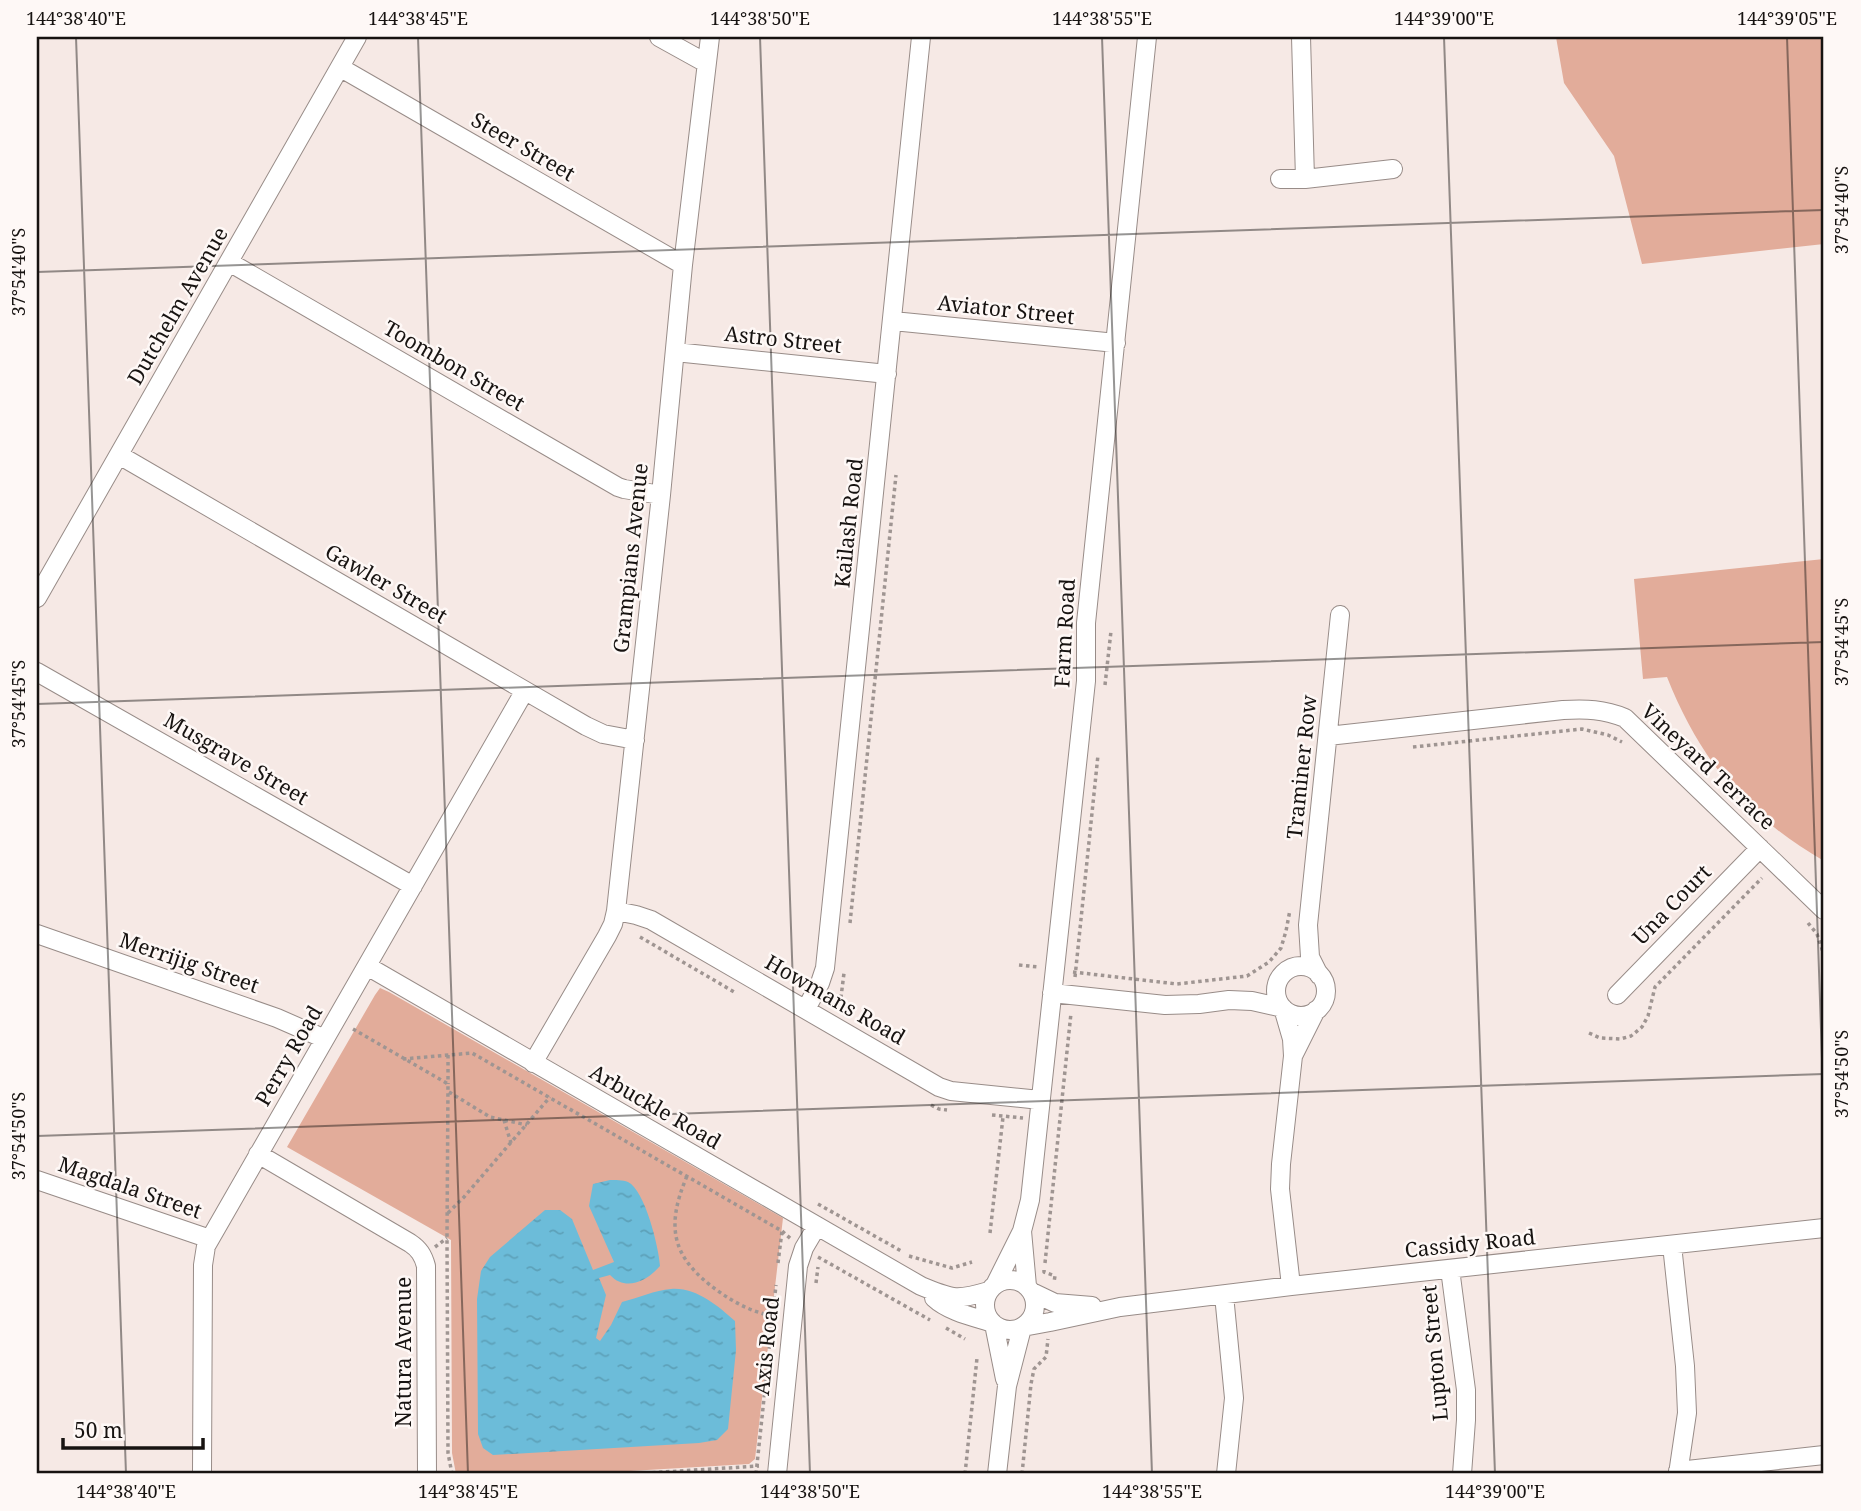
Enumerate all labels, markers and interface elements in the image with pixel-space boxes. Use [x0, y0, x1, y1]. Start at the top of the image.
text: 144°38'40"E [26, 6, 126, 30]
text: 144°38'45"E [368, 6, 468, 30]
text: 144°38'50"E [710, 6, 810, 30]
text: 144°38'55"E [1052, 6, 1152, 30]
text: 144°39'00"E [1394, 6, 1494, 30]
text: 144°39'05"E [1737, 6, 1837, 30]
street label: Steer Street [467, 105, 580, 187]
text: 37°54'40"S [1829, 166, 1853, 254]
street label: Dutchelm Avenue [121, 222, 234, 389]
text: 37°54'40"S [6, 228, 30, 316]
street label: Aviator Street [936, 288, 1076, 330]
street label: Toombon Street [379, 313, 530, 417]
street label: Astro Street [723, 319, 843, 359]
street label: Kailash Road [827, 456, 869, 589]
street label: Grampians Avenue [606, 461, 654, 654]
street label: Gawler Street [320, 537, 453, 629]
street label: Farm Road [1047, 578, 1081, 688]
text: 37°54'45"S [1829, 598, 1853, 686]
text: 37°54'45"S [6, 660, 30, 748]
street label: Traminer Row [1280, 693, 1323, 840]
street label: Vineyard Terrace [1636, 697, 1782, 836]
street label: Musgrave Street [159, 705, 314, 811]
street label: Una Court [1626, 858, 1717, 951]
street label: Merrijig Street [116, 925, 263, 999]
street label: Howmans Road [760, 948, 911, 1051]
street label: Perry Road [248, 1000, 328, 1111]
text: 37°54'50"S [1829, 1030, 1853, 1118]
street label: Arbuckle Road [585, 1057, 726, 1155]
text: 37°54'50"S [6, 1092, 30, 1180]
street label: Magdala Street [55, 1149, 206, 1225]
street label: Cassidy Road [1403, 1222, 1537, 1264]
street label: Natura Avenue [389, 1277, 417, 1427]
street label: Lupton Street [1414, 1284, 1454, 1422]
street label: Axis Road [747, 1295, 785, 1397]
scale bar [63, 1406, 203, 1450]
text: 50 m [74, 1416, 123, 1444]
text: 144°38'40"E [76, 1479, 176, 1503]
text: 144°38'45"E [418, 1479, 518, 1503]
text: 144°38'50"E [760, 1479, 860, 1503]
text: 144°38'55"E [1102, 1479, 1202, 1503]
text: 144°39'00"E [1445, 1479, 1545, 1503]

